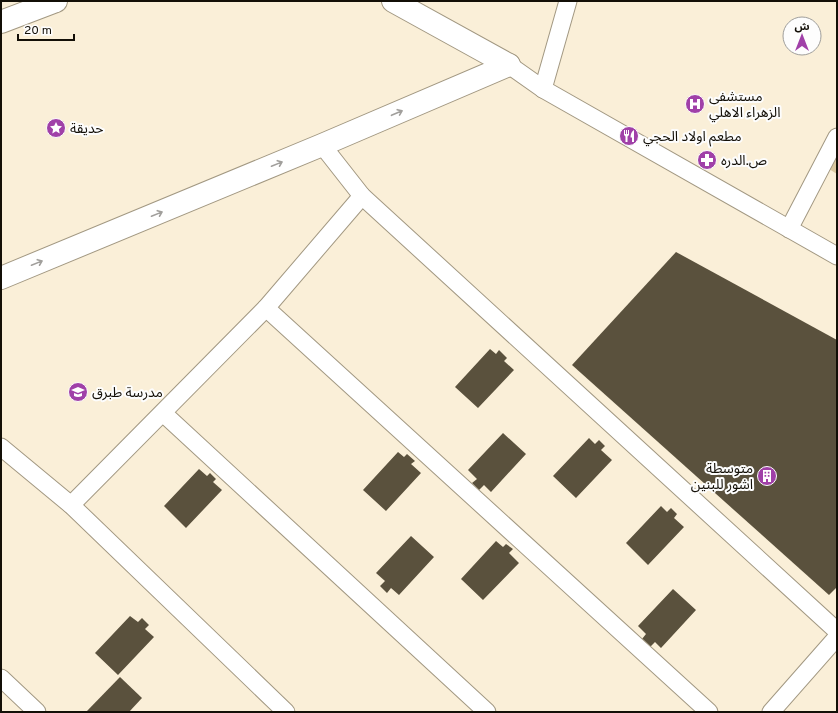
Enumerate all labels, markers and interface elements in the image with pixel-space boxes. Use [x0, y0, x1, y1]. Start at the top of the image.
scale bar [18, 16, 74, 42]
north arrow [782, 16, 822, 56]
text: ش [794, 20, 810, 34]
text: 20 m [24, 23, 52, 39]
place label: مستشفى الزهراء الاهلي [709, 89, 781, 123]
hospital icon: مستشفى الزهراء الاهلي [684, 93, 706, 115]
one-way arrow [391, 109, 403, 116]
place icon: حديقة [45, 117, 67, 139]
place label: حديقة [70, 121, 104, 138]
restaurant icon: مطعم اولاد الحجي [618, 125, 640, 147]
place label: مطعم اولاد الحجي [643, 129, 742, 147]
pharmacy icon: ص.الدره [696, 149, 718, 171]
place label: ص.الدره [721, 153, 767, 170]
one-way arrow [271, 159, 283, 167]
one-way arrow [151, 209, 163, 217]
one-way arrow [31, 259, 43, 267]
school or university icon: مدرسة طبرق [67, 381, 89, 403]
place label: مدرسة طبرق [92, 385, 163, 402]
place label: متوسطة اشور للبنين [691, 461, 753, 494]
building icon: متوسطة اشور للبنين [756, 465, 778, 487]

